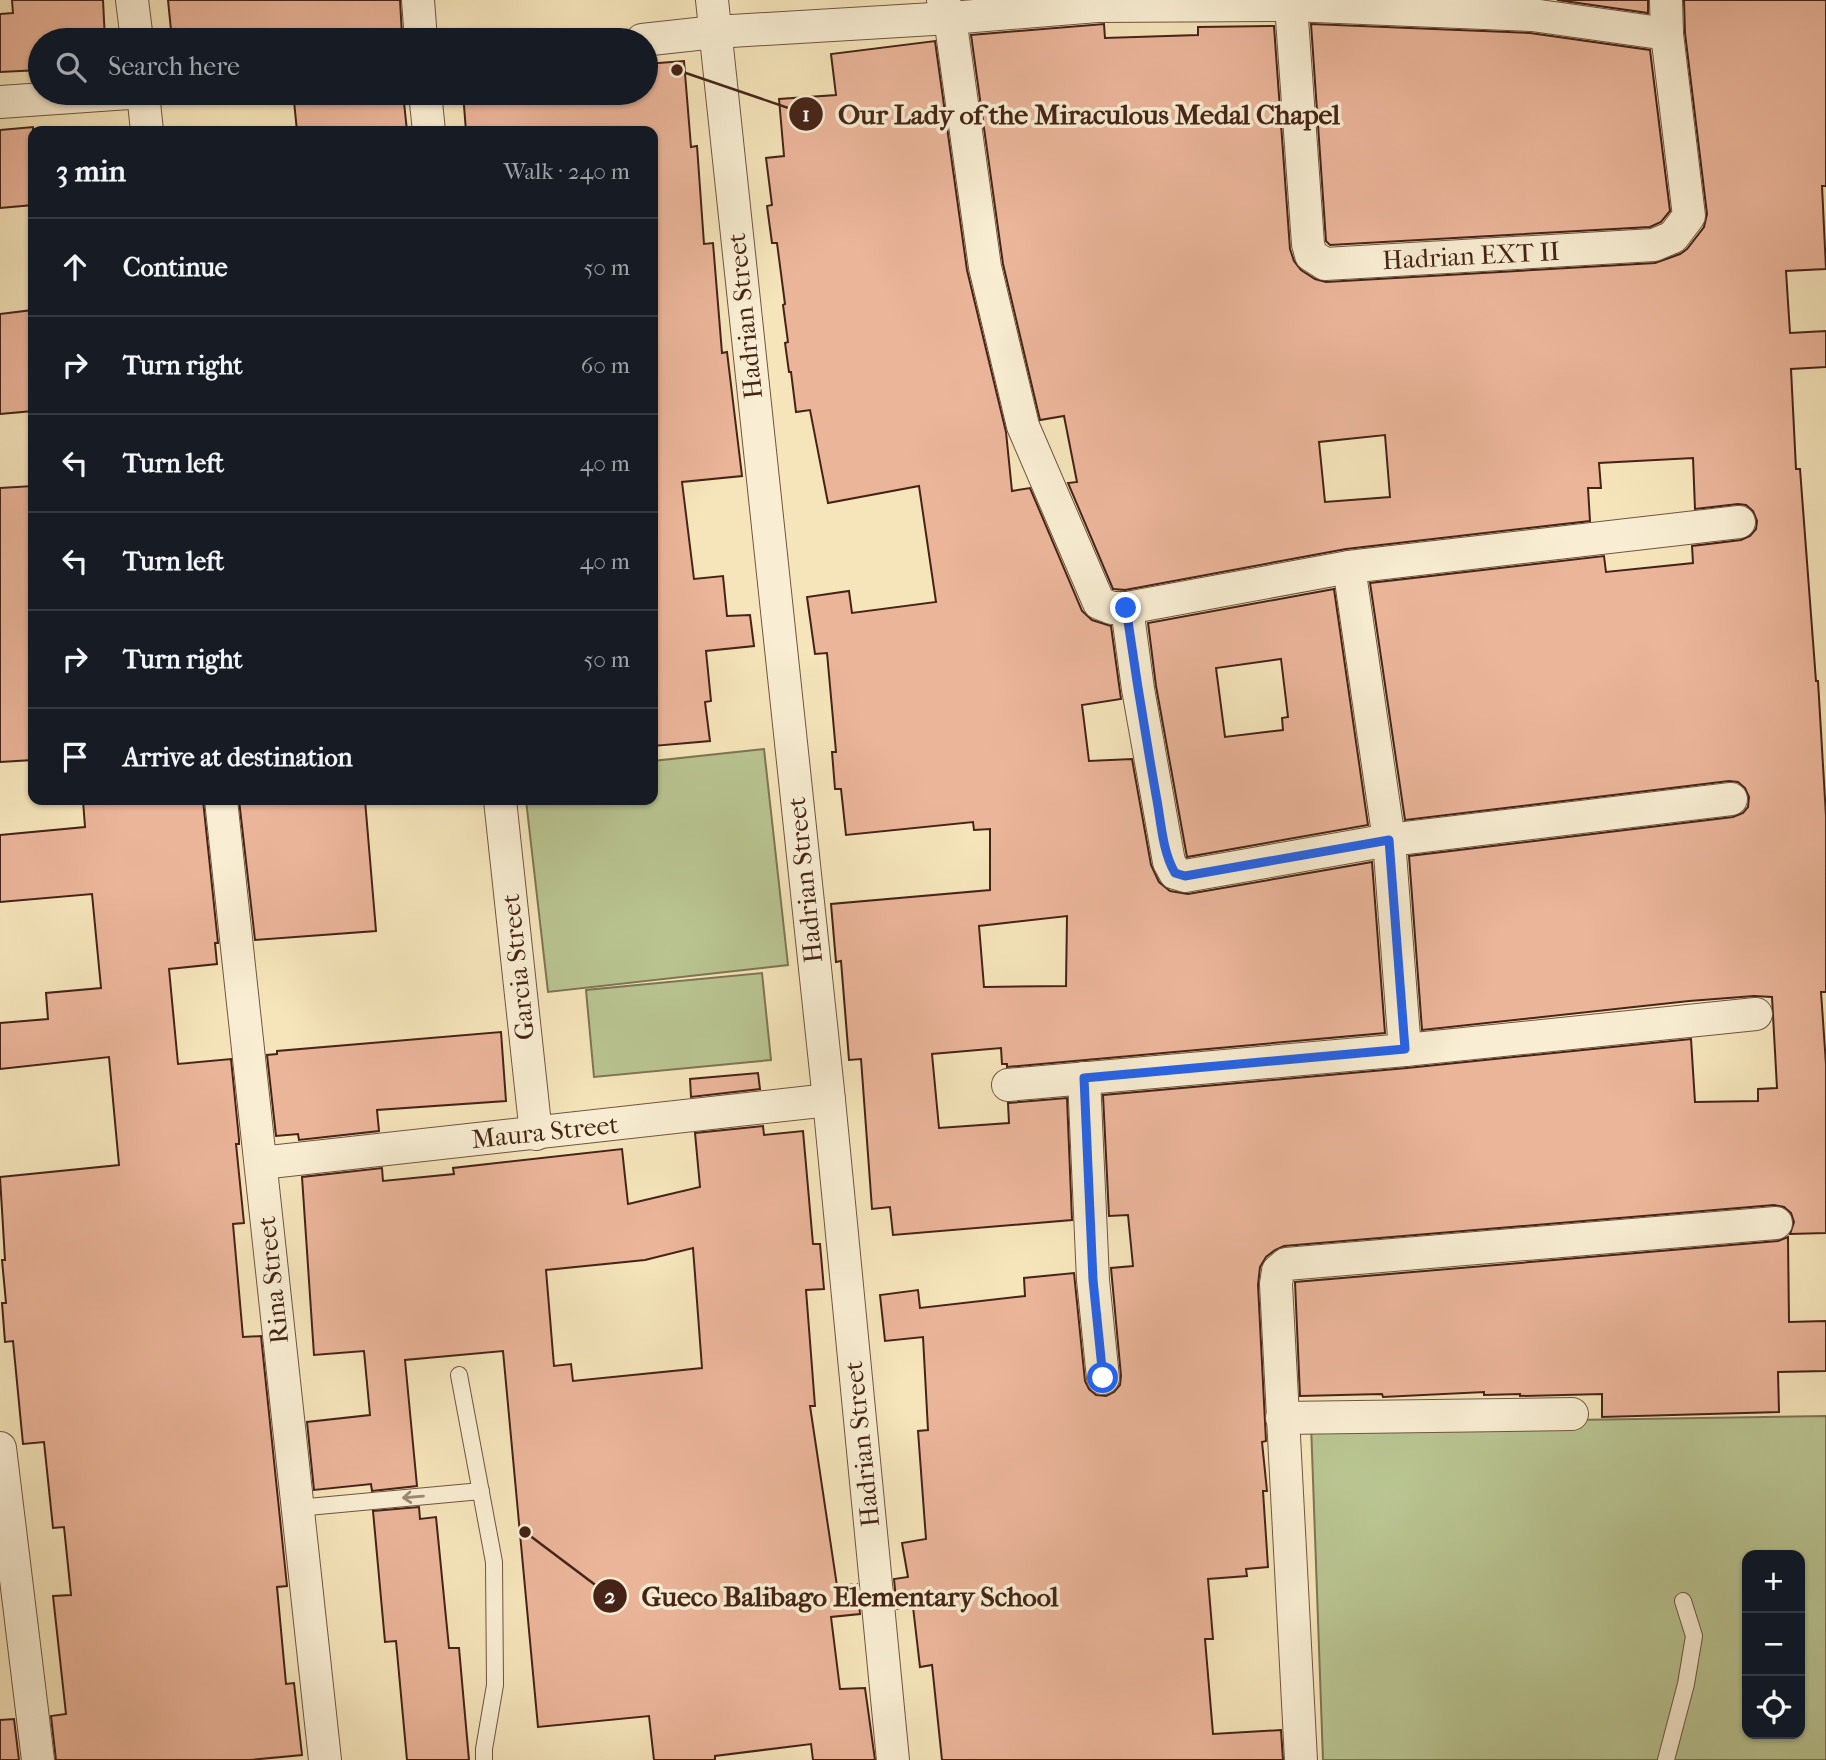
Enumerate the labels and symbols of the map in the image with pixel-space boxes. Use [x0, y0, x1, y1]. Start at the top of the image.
callout: Our Lady of the Miraculous Medal Chapel [789, 90, 1354, 139]
text: Our Lady of the Miraculous Medal Chapel [838, 98, 1340, 131]
text: 1 [802, 102, 810, 126]
street label: Hadrian Street [721, 231, 769, 401]
street label: Hadrian EXT II [1381, 236, 1561, 276]
route end [1110, 592, 1141, 623]
street label: Hadrian Street [781, 795, 829, 965]
street label: Garcia Street [495, 892, 541, 1042]
street label: Maura Street [470, 1109, 621, 1155]
street label: Rina Street [251, 1214, 295, 1345]
street label: Hadrian Street [838, 1359, 886, 1529]
route start [1087, 1362, 1118, 1393]
one-way arrow [402, 1491, 424, 1504]
callout: Gueco Balibago Elementary School [593, 1571, 1073, 1620]
text: Gueco Balibago Elementary School [641, 1580, 1059, 1613]
text: 2 [605, 1584, 616, 1608]

